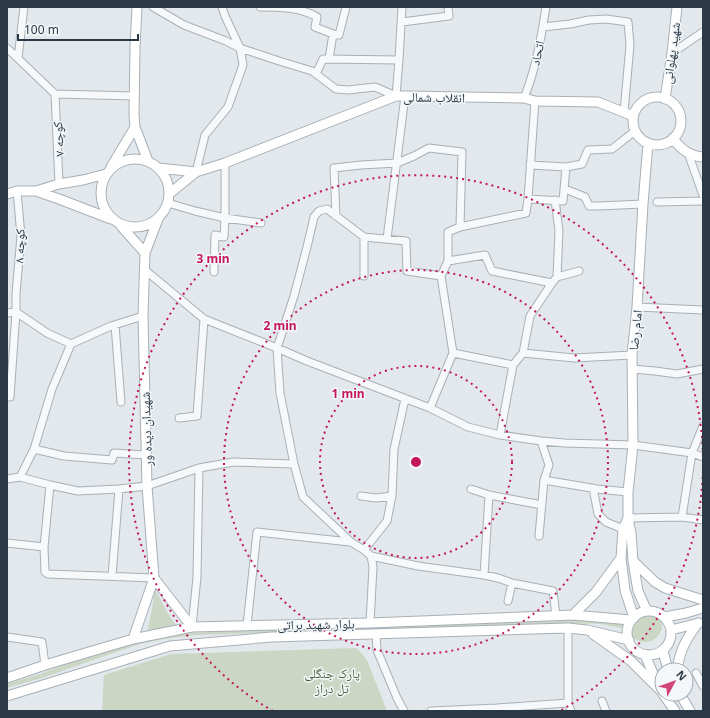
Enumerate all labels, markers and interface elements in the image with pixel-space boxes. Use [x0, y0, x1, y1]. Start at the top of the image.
scale bar [18, 16, 138, 42]
text: 100 m [24, 21, 59, 38]
street label: شهید پهلوانی [658, 21, 684, 85]
street label: اتحاد [525, 39, 549, 67]
street label: انقلاب شمالی [403, 87, 465, 107]
street label: کوچه ۷ [48, 121, 68, 157]
street label: کوچه ۸ [9, 228, 29, 264]
text: 3 min [196, 250, 230, 267]
street label: امام رضا [624, 309, 646, 351]
text: 2 min [263, 317, 297, 334]
text: 1 min [331, 385, 365, 402]
street label: شهیدان دیده ور [136, 392, 156, 467]
centre of rings [409, 455, 423, 469]
street label: بلوار شهید براتی [277, 614, 355, 634]
north arrow [654, 662, 694, 702]
park label: پارک جنگلی تل دراز [304, 664, 360, 697]
text: N [673, 667, 691, 683]

